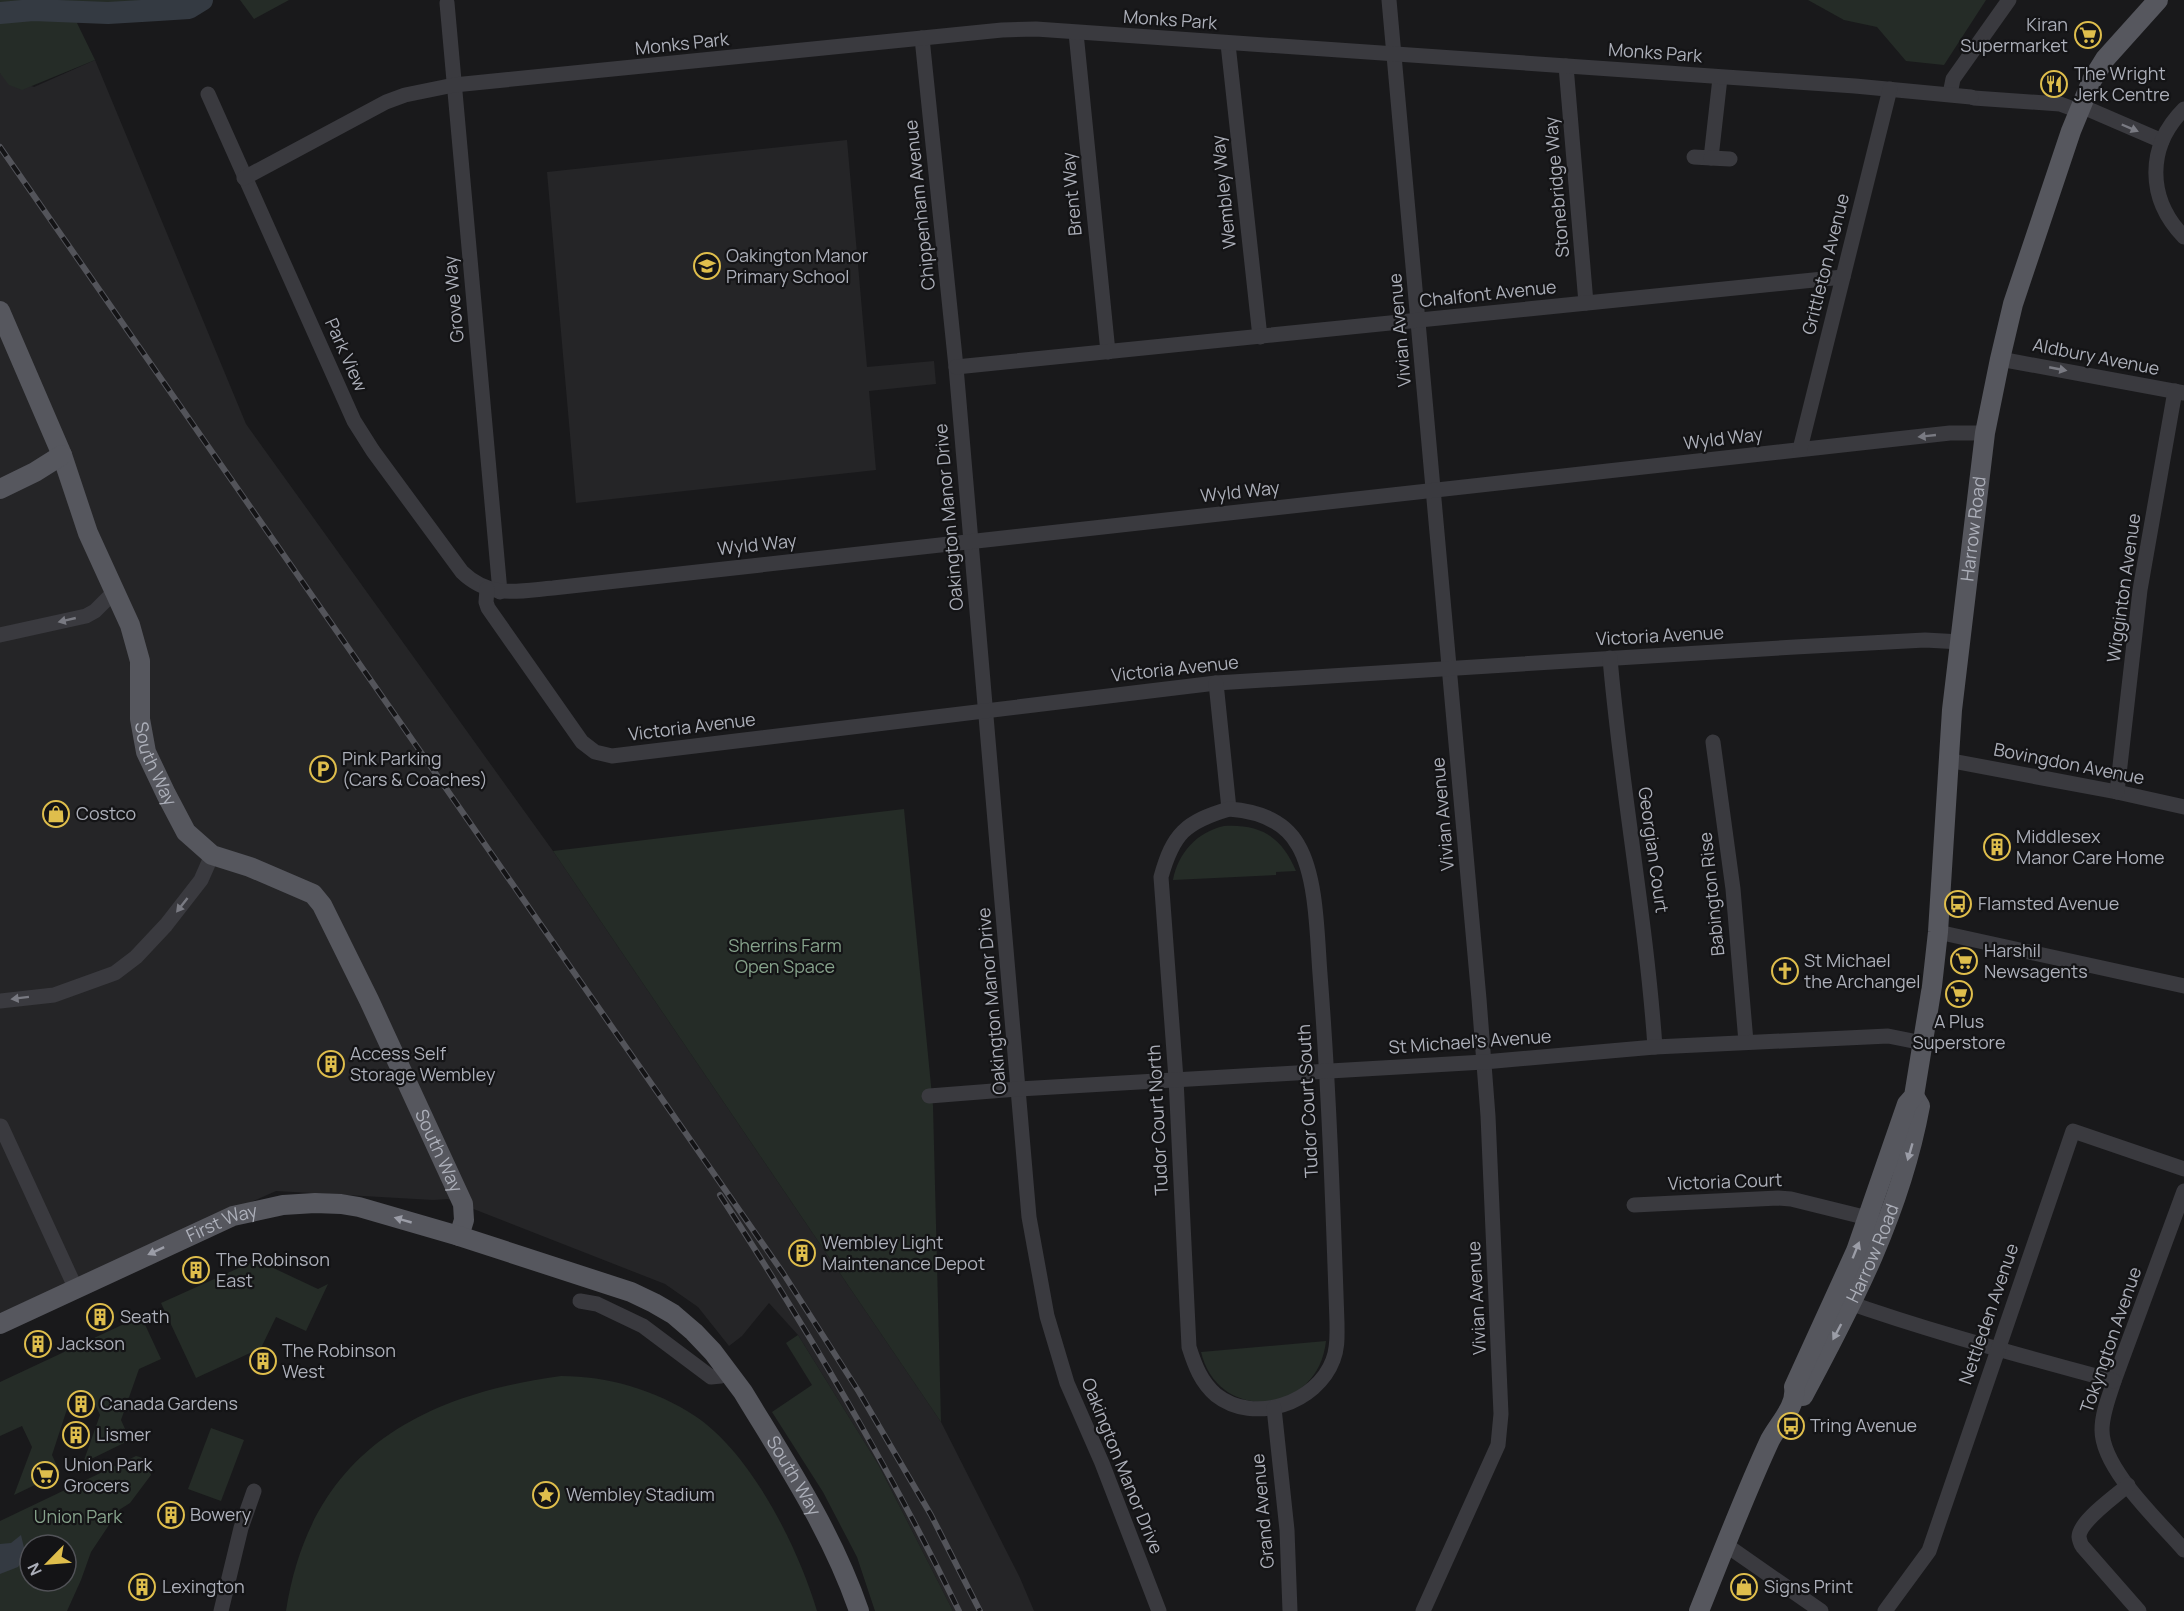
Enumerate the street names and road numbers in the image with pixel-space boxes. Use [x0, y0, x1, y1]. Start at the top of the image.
street label: Monks Park [1122, 4, 1219, 34]
street label: Monks Park [634, 26, 731, 60]
street label: Monks Park [1607, 37, 1704, 67]
street label: Stonebridge Way [1538, 115, 1574, 259]
street label: Chippenham Avenue [898, 119, 940, 291]
street label: Wembley Way [1205, 133, 1241, 250]
street label: Brent Way [1055, 151, 1087, 237]
street label: Grittleton Avenue [1796, 191, 1854, 337]
street label: Grove Way [437, 254, 469, 344]
street label: Vivian Avenue [1382, 272, 1416, 388]
street label: Chalfont Avenue [1418, 274, 1558, 312]
street label: Park View [320, 314, 374, 395]
street label: Aldbury Avenue [2031, 332, 2162, 380]
street label: Wyld Way [1682, 421, 1764, 455]
street label: Oakington Manor Drive [928, 422, 968, 612]
street label: Wyld Way [1199, 475, 1281, 507]
street label: Harrow Road [1954, 475, 1991, 583]
street label: Wigginton Avenue [2101, 512, 2145, 664]
street label: Wyld Way [716, 528, 798, 560]
street label: Victoria Avenue [1595, 620, 1725, 650]
street label: Victoria Avenue [1110, 649, 1240, 687]
street label: Victoria Avenue [627, 706, 757, 746]
street label: South Way [130, 720, 183, 810]
street label: Bovingdon Avenue [1992, 737, 2147, 789]
street label: Vivian Avenue [1425, 756, 1459, 872]
street label: Georgian Court [1633, 785, 1675, 914]
street label: Babington Rise [1693, 831, 1729, 957]
street label: Oakington Manor Drive [971, 906, 1011, 1096]
street label: St Michael's Avenue [1388, 1023, 1552, 1059]
street label: Tudor Court South [1291, 1024, 1323, 1178]
street label: Tudor Court North [1141, 1044, 1173, 1196]
street label: South Way [410, 1105, 469, 1196]
street label: Victoria Court [1667, 1167, 1783, 1195]
street label: First Way [182, 1198, 260, 1247]
street label: Harrow Road [1840, 1200, 1904, 1306]
street label: Nettleden Avenue [1953, 1240, 2023, 1387]
street label: Vivian Avenue [1461, 1241, 1491, 1356]
street label: Tokyngton Avenue [2074, 1263, 2146, 1416]
street label: Oakington Manor Drive [1077, 1374, 1169, 1557]
street label: South Way [762, 1431, 827, 1520]
street label: Grand Avenue [1245, 1453, 1279, 1570]

